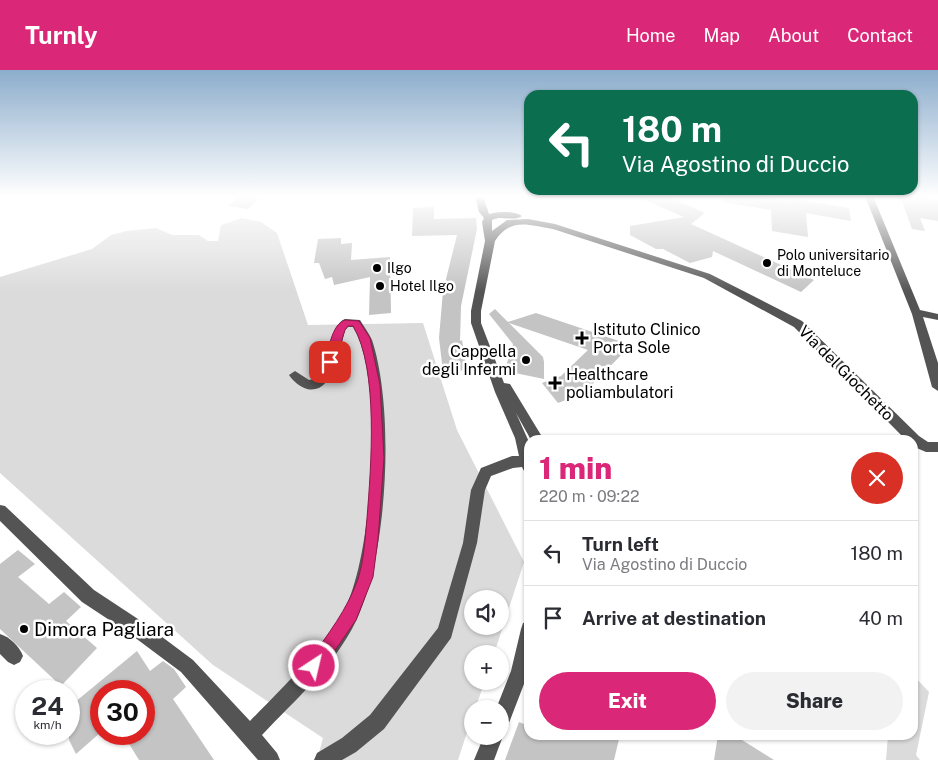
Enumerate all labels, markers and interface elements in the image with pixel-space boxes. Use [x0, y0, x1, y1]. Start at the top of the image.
text: Turnly [25, 21, 98, 49]
text: Home [626, 25, 676, 46]
text: Map [704, 25, 740, 46]
text: About [768, 25, 819, 46]
text: Contact [847, 25, 913, 46]
text: 180 m [622, 109, 722, 150]
icon: left [539, 110, 604, 175]
text: Via Agostino di Duccio [622, 151, 849, 177]
place label: Polo universitario di Monteluce [777, 247, 889, 279]
marker: Polo universitario di Monteluce [761, 257, 773, 269]
place label: Ilgo [387, 260, 412, 276]
marker: Ilgo [371, 262, 383, 274]
place label: Hotel Ilgo [390, 278, 454, 294]
marker: Hotel Ilgo [374, 280, 386, 292]
place label: Istituto Clinico Porta Sole [593, 320, 701, 357]
street label: Via del Giochetto [795, 322, 897, 424]
marker: Istituto Clinico Porta Sole [575, 331, 589, 345]
pin [309, 341, 351, 383]
place label: Cappella degli Infermi [422, 342, 516, 379]
icon: arrive [316, 348, 344, 376]
marker: Cappella degli Infermi [520, 354, 532, 366]
place label: Healthcare poliambulatori [566, 365, 673, 402]
marker: Healthcare poliambulatori [548, 376, 562, 390]
text: 1 min [539, 450, 612, 486]
button: close [851, 452, 903, 504]
text: 220 m · 09:22 [539, 487, 640, 506]
text: Turn left [582, 533, 659, 555]
icon: left [539, 539, 567, 567]
text: 180 m [850, 542, 903, 564]
text: Via Agostino di Duccio [582, 555, 747, 574]
map controls [464, 590, 509, 745]
button: sound [464, 590, 509, 635]
icon: arrive [539, 604, 567, 632]
text: Arrive at destination [582, 607, 766, 629]
text: 40 m [858, 607, 903, 629]
place label: Dimora Pagliara [34, 618, 174, 640]
marker: Dimora Pagliara [18, 623, 30, 635]
position arrow [287, 639, 339, 691]
button: + [464, 645, 509, 690]
button: Exit [539, 672, 716, 730]
button: Share [726, 672, 903, 730]
speed limit sign: 30 [90, 680, 155, 745]
text: 24 [31, 691, 64, 721]
button: − [464, 700, 509, 745]
text: km/h [33, 718, 62, 732]

